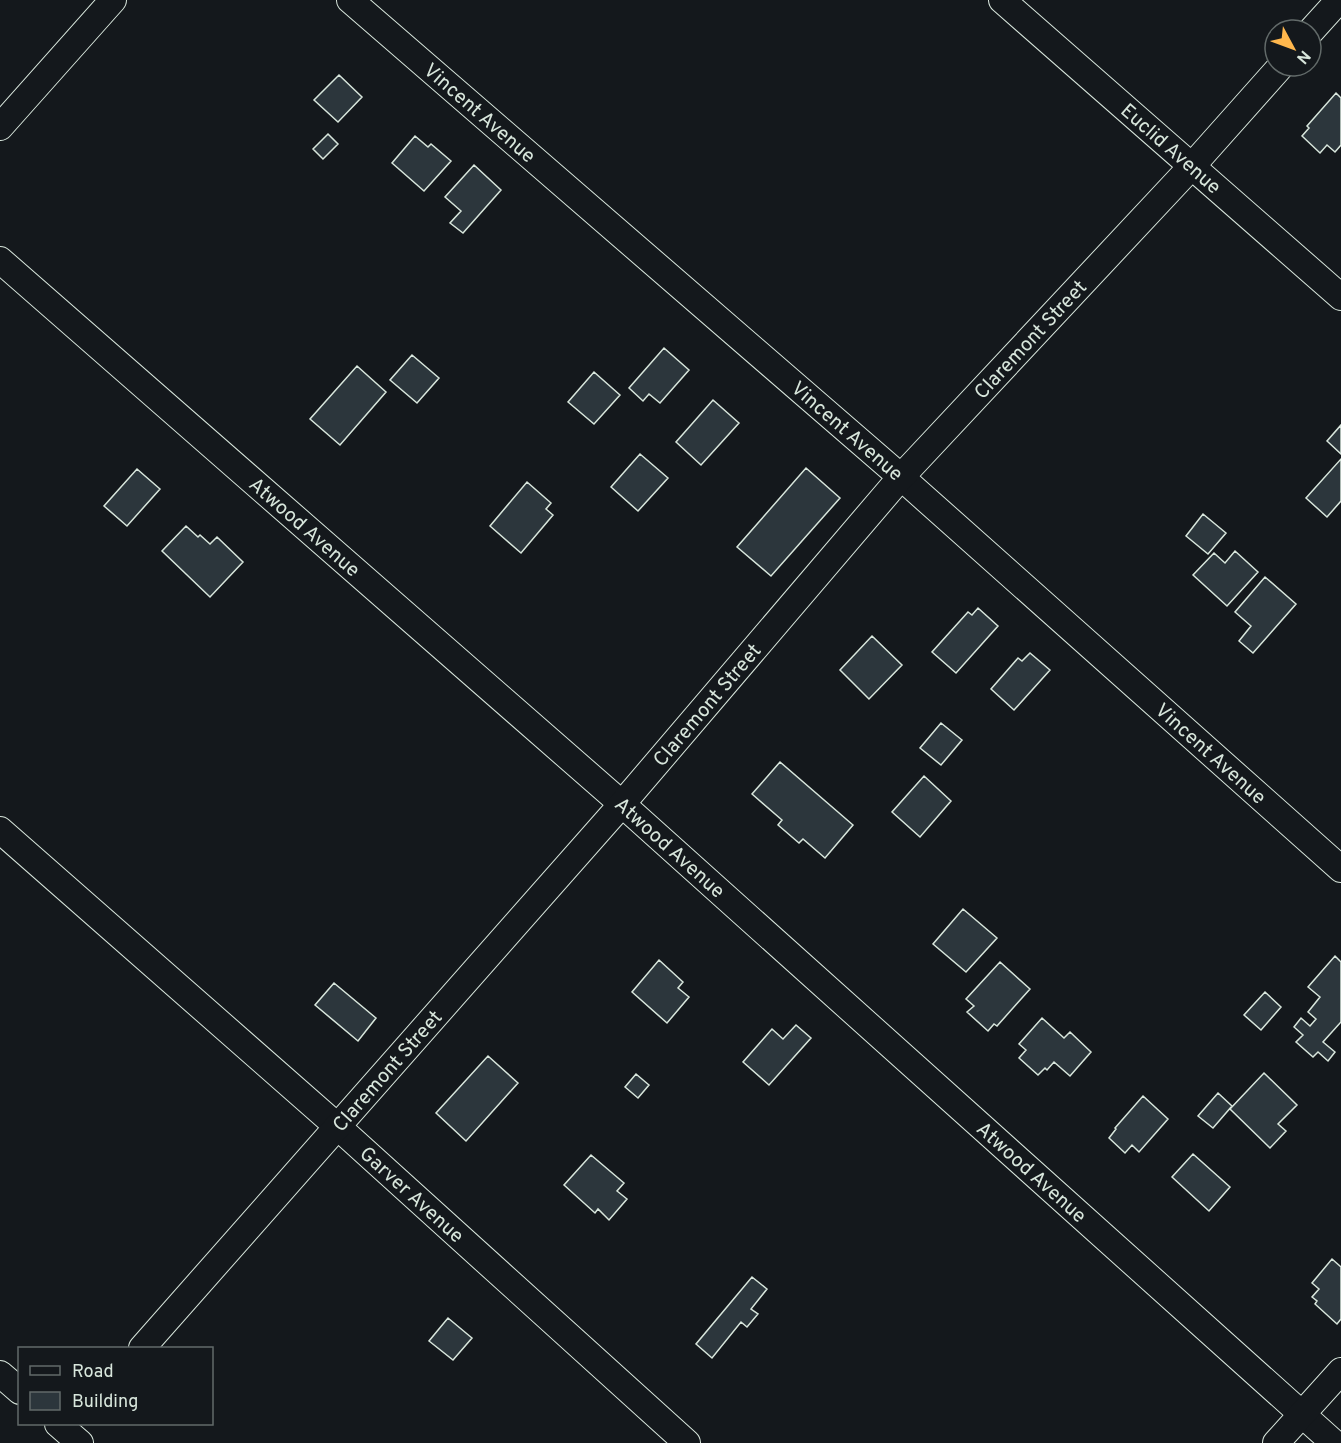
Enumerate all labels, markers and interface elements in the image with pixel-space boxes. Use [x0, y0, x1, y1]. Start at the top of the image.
north arrow [1263, 18, 1323, 78]
text: N [1291, 46, 1314, 67]
street label: Vincent Avenue [417, 58, 540, 170]
street label: Euclid Avenue [1114, 99, 1226, 201]
street label: Claremont Street [969, 276, 1093, 406]
street label: Vincent Avenue [785, 376, 908, 488]
street label: Atwood Avenue [242, 472, 365, 584]
street label: Claremont Street [648, 639, 768, 773]
street label: Vincent Avenue [1149, 698, 1271, 811]
street label: Atwood Avenue [608, 792, 729, 905]
street label: Claremont Street [328, 1006, 449, 1138]
street label: Atwood Avenue [970, 1117, 1091, 1230]
street label: Garver Avenue [353, 1142, 469, 1250]
legend [18, 1347, 213, 1425]
text: Road [72, 1361, 114, 1384]
text: Building [72, 1391, 138, 1414]

